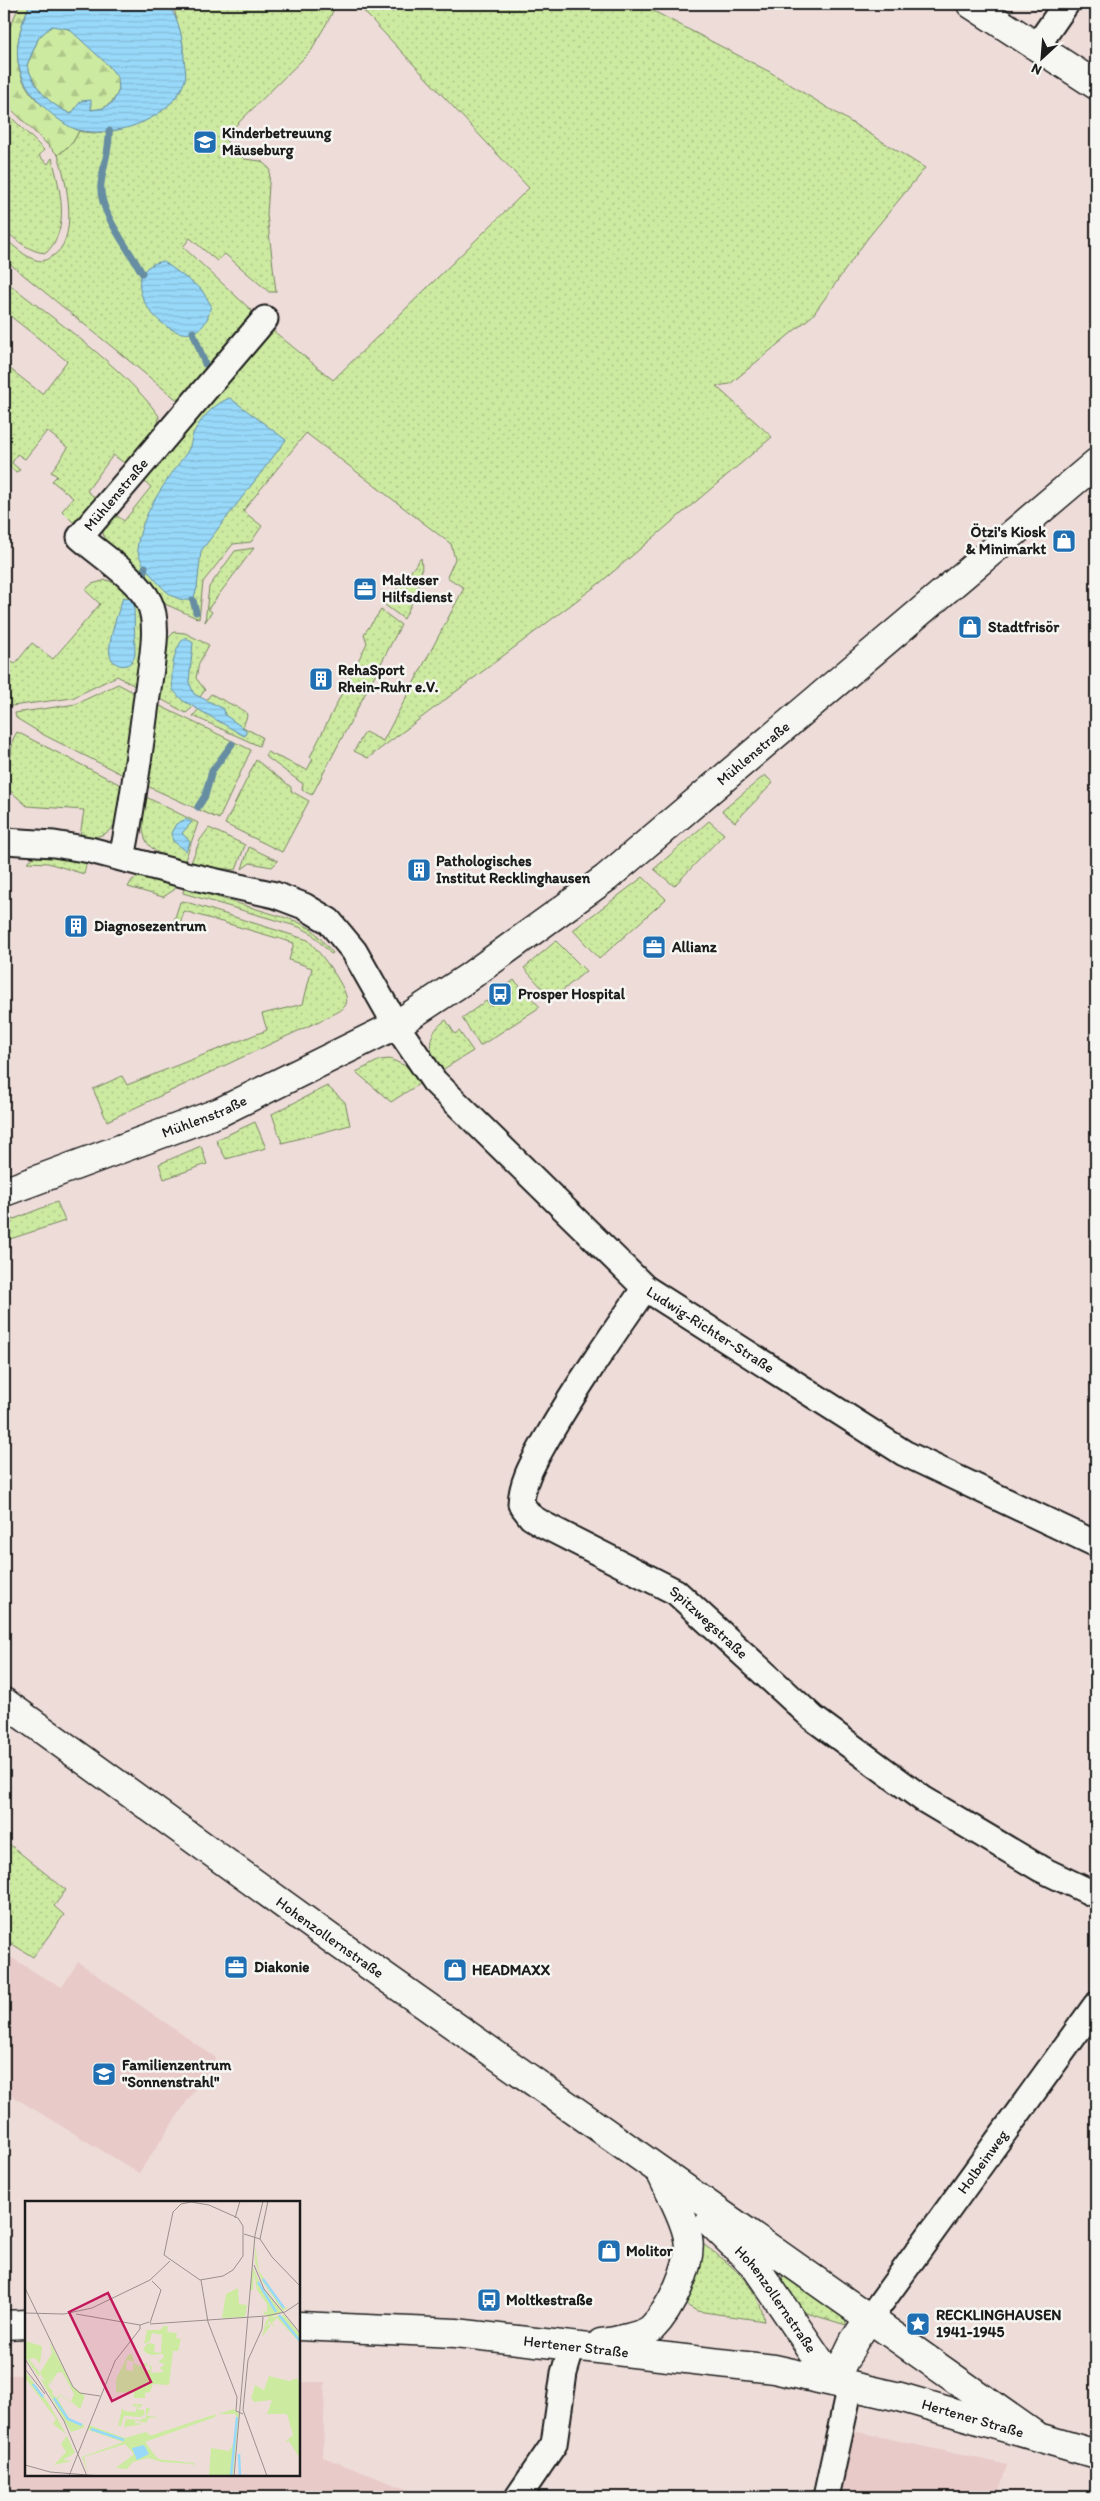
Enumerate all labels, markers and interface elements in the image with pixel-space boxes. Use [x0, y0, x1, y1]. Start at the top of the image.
north arrow [1018, 32, 1068, 82]
text: N [1029, 60, 1044, 79]
place label: Kinderbetreuung Mäuseburg [222, 124, 332, 160]
school or university icon: Kinderbetreuung Mäuseburg [192, 129, 218, 155]
street label: Mühlenstraße [80, 455, 152, 535]
place label: Ötzi's Kiosk & Minimarkt [966, 523, 1046, 558]
shop icon: Ötzi's Kiosk & Minimarkt [1051, 528, 1077, 554]
place label: Malteser Hilfsdienst [382, 571, 453, 606]
office icon: Malteser Hilfsdienst [352, 576, 378, 602]
shop icon: Stadtfrisör [957, 614, 983, 640]
place label: Stadtfrisör [988, 618, 1060, 636]
place label: RehaSport Rhein-Ruhr e.V. [338, 661, 439, 696]
building icon: RehaSport Rhein-Ruhr e.V. [308, 666, 334, 692]
street label: Mühlenstraße [713, 717, 793, 789]
place label: Pathologisches Institut Recklinghausen [436, 852, 591, 888]
building icon: Pathologisches Institut Recklinghausen [406, 857, 432, 883]
building icon: Diagnosezentrum [63, 913, 89, 939]
place label: Diagnosezentrum [94, 917, 207, 936]
office icon: Allianz [641, 934, 667, 960]
place label: Allianz [671, 938, 718, 956]
bus stop icon: Prosper Hospital [487, 981, 513, 1007]
place label: Prosper Hospital [518, 985, 626, 1004]
street label: Mühlenstraße [159, 1091, 250, 1142]
street label: Ludwig-Richter-Straße [643, 1282, 778, 1377]
street label: Spitzwegstraße [667, 1581, 752, 1663]
street label: Hohenzollernstraße [273, 1893, 387, 1982]
office icon: Diakonie [223, 1954, 249, 1980]
shop icon: HEADMAXX [442, 1957, 468, 1983]
place label: Diakonie [254, 1958, 310, 1976]
place label: HEADMAXX [472, 1961, 551, 1979]
place label: Familienzentrum "Sonnenstrahl" [122, 2056, 232, 2091]
school or university icon: Familienzentrum "Sonnenstrahl" [91, 2061, 117, 2087]
street label: Holbeinweg [954, 2126, 1012, 2197]
inset map [25, 2201, 300, 2476]
shop icon: Molitor [596, 2238, 622, 2264]
place label: Molitor [626, 2242, 674, 2260]
street label: Hohenzollernstraße [731, 2242, 820, 2356]
bus stop icon: Moltkestraße [476, 2287, 502, 2313]
place label: Moltkestraße [506, 2291, 593, 2309]
place label: RECKLINGHAUSEN 1941-1945 [936, 2306, 1061, 2341]
place icon: RECKLINGHAUSEN 1941-1945 [905, 2311, 931, 2337]
street label: Hertener Straße [523, 2332, 630, 2361]
street label: Hertener Straße [920, 2395, 1026, 2442]

